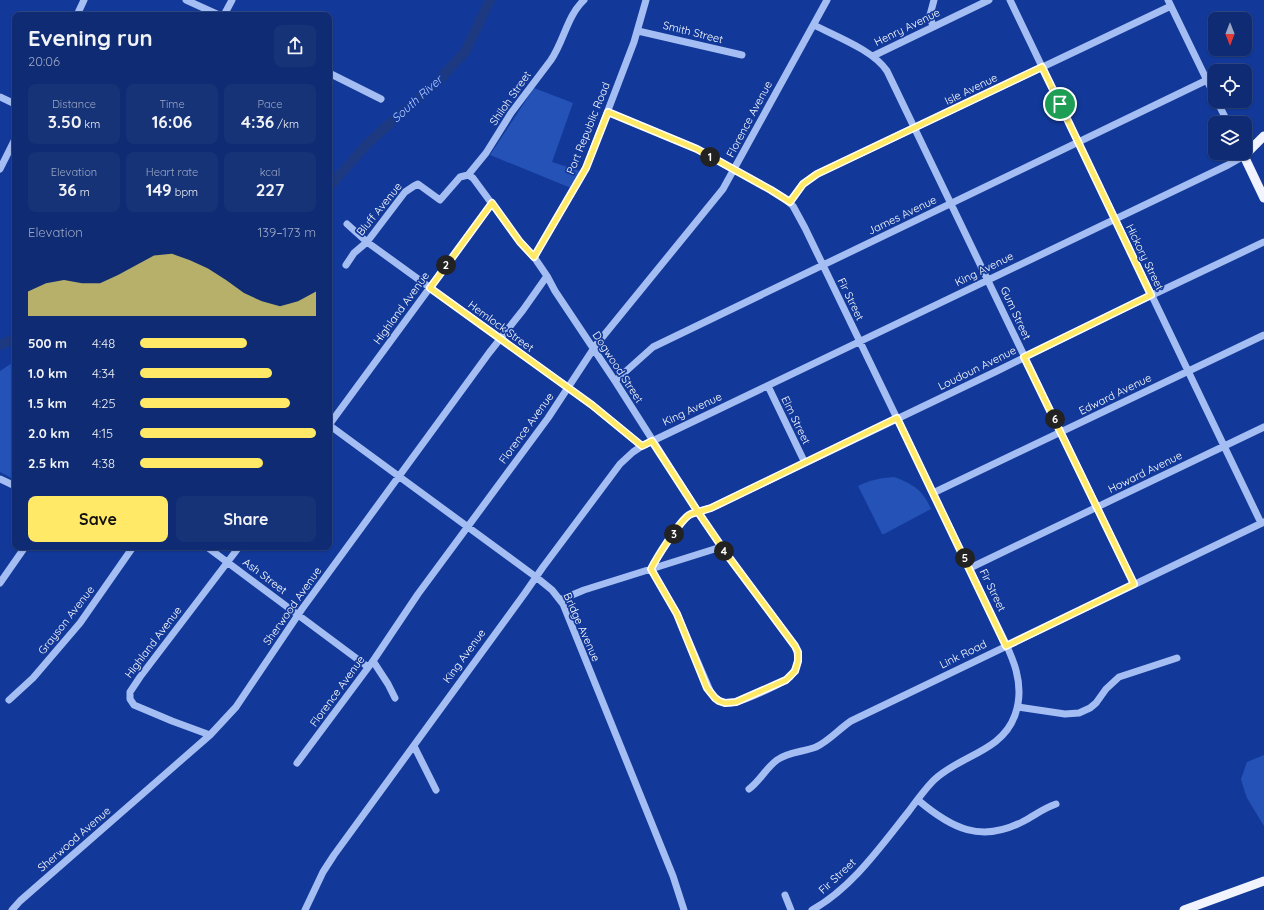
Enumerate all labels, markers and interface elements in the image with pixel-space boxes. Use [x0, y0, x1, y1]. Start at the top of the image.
street label: Henry Avenue [872, 5, 942, 49]
north arrow [1208, 12, 1252, 56]
map controls [1208, 12, 1252, 160]
street label: Smith Street [661, 18, 725, 46]
text: Evening run [28, 24, 153, 52]
button: share [274, 25, 316, 67]
text: 20:06 [28, 53, 60, 69]
button: locate [1208, 64, 1252, 108]
street label: Shiloh Street [486, 68, 534, 128]
street label: Isle Avenue [942, 70, 1000, 108]
water label: South River [388, 71, 446, 125]
street label: Florence Avenue [723, 78, 775, 160]
street label: Port Republic Road [563, 80, 613, 176]
pin [1043, 87, 1077, 121]
icon: arrive [1049, 93, 1071, 115]
text: Distance [52, 97, 96, 111]
text: Time [159, 97, 185, 111]
text: Pace [257, 97, 283, 111]
text: 3.50 [48, 111, 81, 132]
text: 16:06 [152, 111, 192, 132]
text: 4:36 [241, 111, 274, 132]
button: layers [1208, 116, 1252, 160]
text: km [81, 117, 100, 131]
text: /km [274, 117, 299, 131]
pin: 1 [700, 147, 720, 167]
text: 1 [708, 150, 712, 164]
text: Elevation [51, 165, 97, 179]
text: Heart rate [146, 165, 198, 179]
text: kcal [260, 165, 280, 179]
text: 36 [58, 179, 77, 200]
text: 149 [146, 179, 172, 200]
text: 227 [256, 179, 284, 200]
street label: Bluff Avenue [353, 180, 405, 238]
text: m [77, 185, 90, 199]
text: bpm [172, 185, 198, 199]
street label: James Avenue [865, 192, 939, 238]
street label: Hickory Street [1123, 222, 1167, 293]
text: Elevation [28, 224, 83, 240]
text: 139–173 m [257, 224, 316, 240]
street label: King Avenue [952, 249, 1016, 289]
pin: 2 [436, 255, 456, 275]
text: 2 [443, 258, 449, 272]
street label: Highland Avenue [370, 269, 432, 347]
street label: Fir Street [835, 275, 867, 323]
street label: Gum Street [998, 284, 1035, 342]
street label: Hemlock Street [465, 297, 537, 355]
street label: Dogwood Street [590, 328, 647, 406]
text: 500 m [28, 335, 67, 351]
text: 4:48 [92, 335, 115, 351]
street label: Loudoun Avenue [936, 343, 1018, 393]
text: 1.0 km [28, 365, 67, 381]
text: 4:34 [92, 365, 115, 381]
street label: Edward Avenue [1076, 370, 1154, 418]
street label: King Avenue [660, 389, 724, 429]
street label: Florence Avenue [496, 390, 556, 466]
street label: Elm Street [778, 394, 814, 447]
text: 1.5 km [28, 395, 67, 411]
text: 4:25 [92, 395, 116, 411]
pin: 6 [1045, 409, 1065, 429]
text: 6 [1052, 412, 1058, 426]
text: 2.0 km [28, 425, 70, 441]
text: 4:15 [92, 425, 113, 441]
street label: Howard Avenue [1106, 448, 1184, 496]
text: 2.5 km [28, 455, 69, 471]
text: 4:38 [92, 455, 115, 471]
button: Save [28, 496, 168, 542]
button: Share [176, 496, 316, 542]
pin: 3 [664, 524, 684, 544]
text: 3 [671, 527, 677, 541]
pin: 4 [714, 541, 734, 561]
text: 4 [721, 544, 727, 558]
pin: 5 [955, 548, 975, 568]
text: 5 [962, 551, 968, 565]
street label: Ash Street [240, 555, 290, 597]
street label: Sherwood Avenue [260, 564, 324, 648]
street label: Fir Street [977, 566, 1009, 614]
street label: Grayson Avenue [35, 583, 97, 657]
street label: Bridge Avenue [561, 590, 603, 664]
street label: Highland Avenue [121, 603, 185, 681]
street label: King Avenue [440, 626, 488, 686]
street label: Link Road [937, 637, 989, 671]
street label: Florence Avenue [307, 653, 367, 729]
street label: Sherwood Avenue [35, 803, 113, 875]
street label: Fir Street [815, 855, 859, 897]

